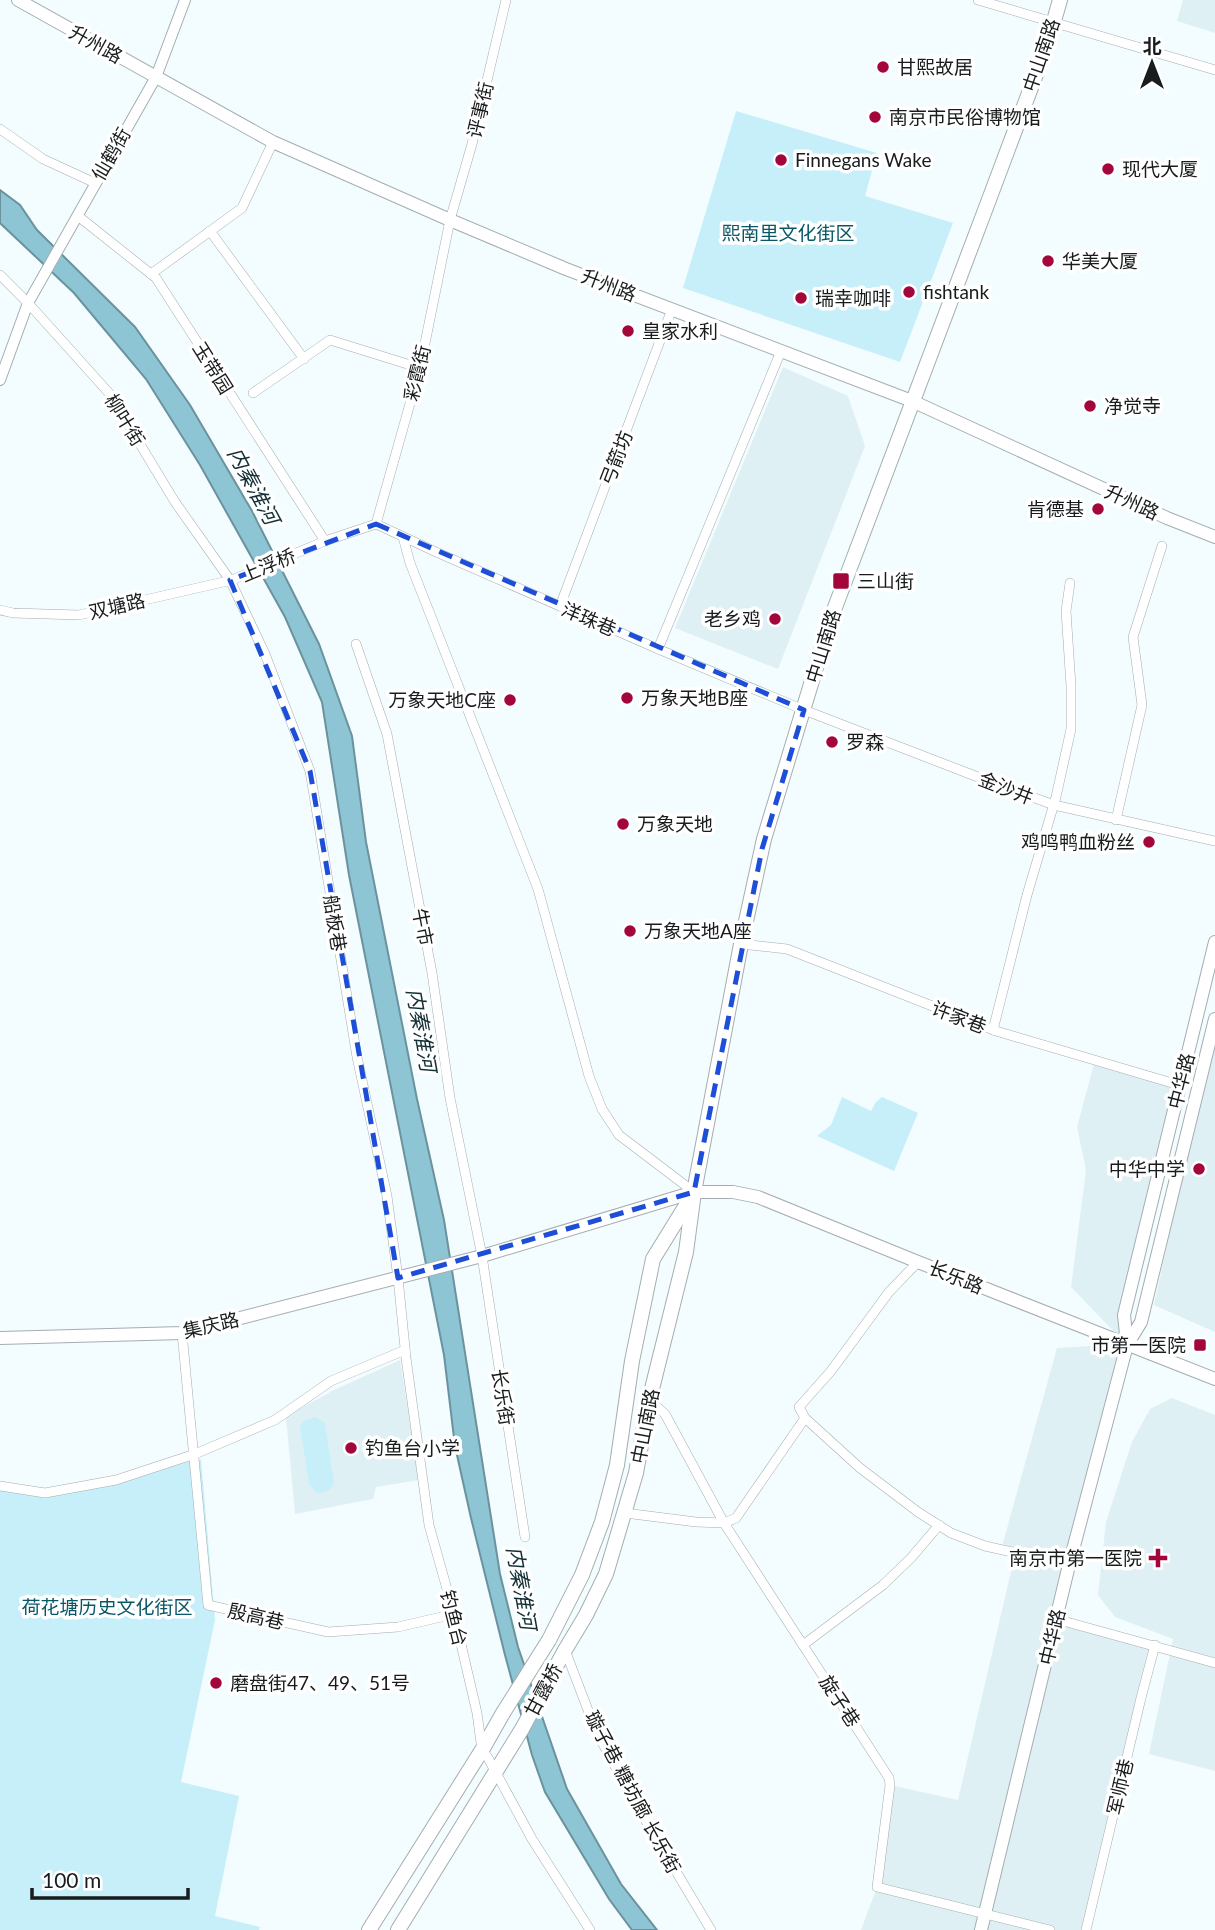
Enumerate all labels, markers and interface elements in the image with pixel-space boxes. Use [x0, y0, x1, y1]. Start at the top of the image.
street label: 中山南路 [1017, 15, 1064, 95]
street label: 升州路 [66, 20, 127, 67]
north arrow [1117, 28, 1187, 98]
text: 北 [1142, 34, 1162, 57]
place label: 甘熙故居 [897, 55, 973, 78]
marker: 甘熙故居 [875, 59, 891, 75]
street label: 评事街 [462, 80, 497, 140]
place label: 南京市民俗博物馆 [889, 105, 1041, 128]
marker: 南京市民俗博物馆 [867, 109, 883, 125]
street label: 仙鹤街 [86, 123, 135, 184]
place label: Finnegans Wake [795, 148, 931, 171]
marker: Finnegans Wake [773, 152, 789, 168]
place label: 现代大厦 [1122, 157, 1198, 180]
marker: 现代大厦 [1100, 161, 1116, 177]
park label: 熙南里文化街区 [721, 221, 855, 244]
place label: 华美大厦 [1062, 249, 1138, 272]
marker: 华美大厦 [1040, 253, 1056, 269]
street label: 升州路 [578, 264, 640, 305]
place label: fishtank [923, 280, 989, 303]
marker: fishtank [901, 284, 917, 300]
place label: 瑞幸咖啡 [815, 286, 891, 309]
marker: 瑞幸咖啡 [793, 290, 809, 306]
place label: 皇家水利 [642, 319, 718, 342]
marker: 皇家水利 [620, 323, 636, 339]
street label: 玉带园 [189, 337, 238, 398]
street label: 彩霞街 [398, 342, 435, 403]
street label: 柳叶街 [101, 389, 150, 450]
place label: 净觉寺 [1104, 394, 1161, 417]
marker: 净觉寺 [1082, 398, 1098, 414]
street label: 弓箭坊 [595, 427, 636, 489]
water label: 内秦淮河 [224, 442, 287, 532]
street label: 升州路 [1102, 479, 1163, 524]
place label: 肯德基 [1027, 497, 1084, 520]
marker: 肯德基 [1090, 501, 1106, 517]
street label: 上浮桥 [237, 543, 299, 586]
place label: 三山街 [857, 569, 914, 592]
marker: 三山街 [831, 571, 851, 591]
street label: 双塘路 [87, 588, 147, 623]
street label: 洋珠巷 [558, 597, 620, 640]
street label: 中山南路 [800, 606, 845, 686]
place label: 老乡鸡 [704, 607, 761, 630]
marker: 老乡鸡 [767, 611, 783, 627]
place label: 万象天地B座 [641, 686, 748, 709]
place label: 万象天地C座 [388, 688, 496, 711]
marker: 万象天地B座 [619, 690, 635, 706]
marker: 万象天地C座 [502, 692, 518, 708]
place label: 罗森 [846, 730, 884, 753]
marker: 罗森 [824, 734, 840, 750]
street label: 金沙井 [975, 767, 1037, 808]
place label: 万象天地 [637, 812, 713, 835]
marker: 万象天地 [615, 816, 631, 832]
place label: 鸡鸣鸭血粉丝 [1021, 830, 1135, 853]
marker: 鸡鸣鸭血粉丝 [1141, 834, 1157, 850]
street label: 船板巷 [320, 893, 351, 953]
street label: 牛市 [409, 906, 438, 948]
place label: 万象天地A座 [644, 919, 752, 942]
marker: 万象天地A座 [622, 923, 638, 939]
water label: 内秦淮河 [403, 986, 443, 1077]
street label: 许家巷 [928, 996, 990, 1037]
street label: 中华路 [1162, 1050, 1199, 1111]
place label: 中华中学 [1109, 1157, 1185, 1180]
marker: 中华中学 [1191, 1161, 1207, 1177]
street label: 长乐路 [925, 1255, 987, 1298]
street label: 集庆路 [181, 1307, 241, 1342]
place label: 市第一医院 [1091, 1333, 1186, 1356]
marker: 市第一医院 [1192, 1337, 1208, 1353]
street label: 长乐街 [488, 1367, 519, 1427]
street label: 中山南路 [626, 1386, 663, 1465]
place label: 钓鱼台小学 [365, 1436, 460, 1459]
marker: 钓鱼台小学 [343, 1440, 359, 1456]
water label: 内秦淮河 [503, 1544, 543, 1635]
place label: 南京市第一医院 [1009, 1546, 1142, 1569]
marker: 南京市第一医院 [1148, 1548, 1168, 1568]
street label: 钓鱼台 [436, 1587, 473, 1648]
park label: 荷花塘历史文化街区 [21, 1595, 193, 1618]
street label: 殷高巷 [226, 1598, 286, 1633]
street label: 中华路 [1034, 1607, 1069, 1667]
street label: 甘露桥 [519, 1659, 566, 1720]
place label: 磨盘街47、49、51号 [230, 1671, 410, 1694]
street label: 旋子巷 [815, 1671, 866, 1731]
marker: 磨盘街47、49、51号 [208, 1675, 224, 1691]
street label: 璇子巷 糖坊廊 长乐街 [581, 1707, 686, 1877]
street label: 军师巷 [1102, 1757, 1137, 1817]
scale bar [32, 1856, 187, 1900]
text: 100 m [42, 1867, 101, 1892]

